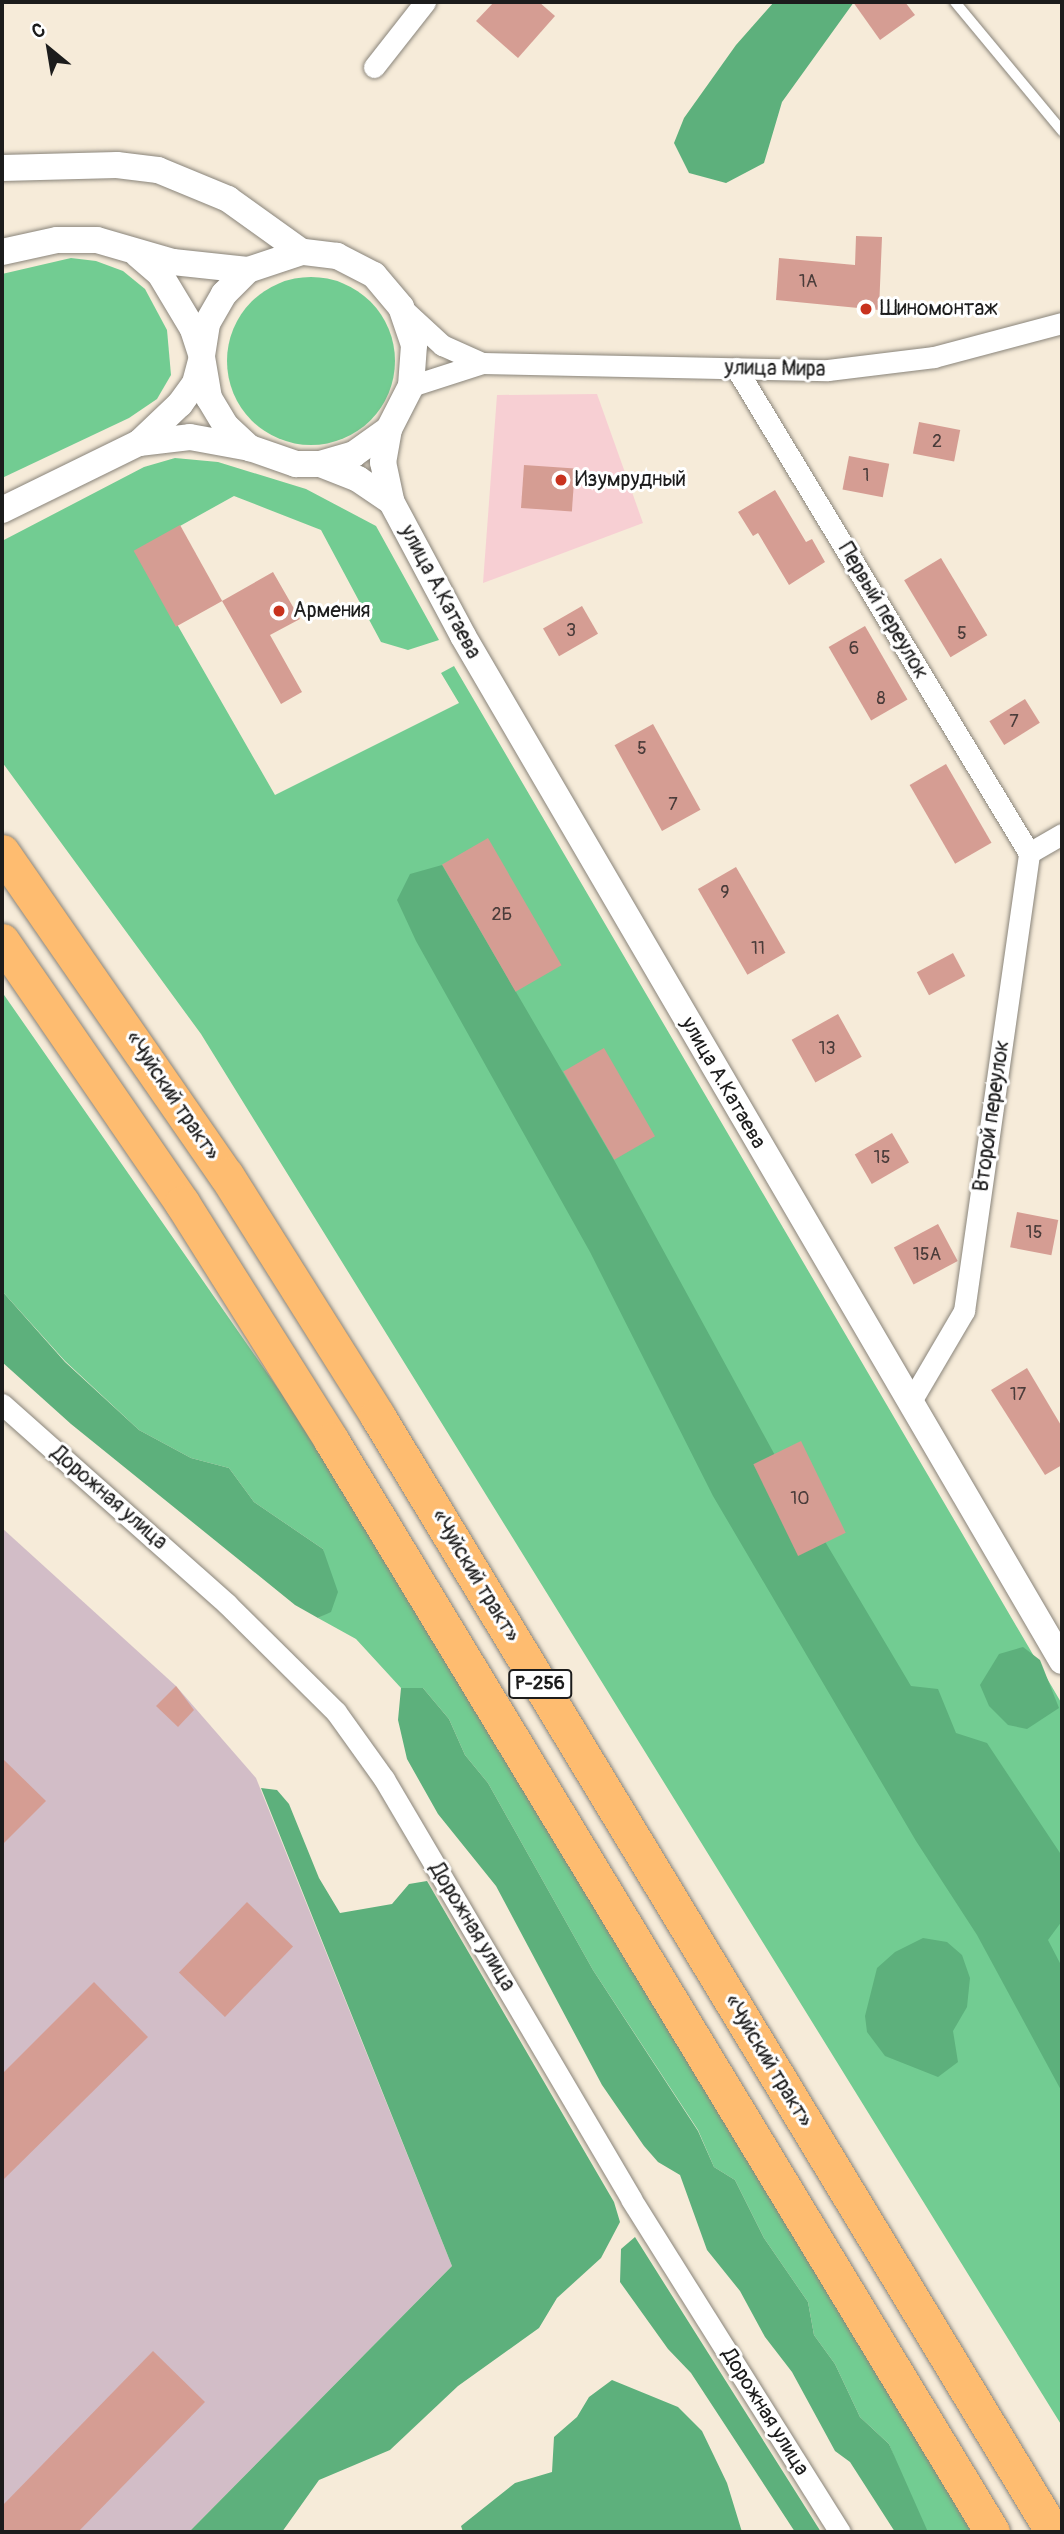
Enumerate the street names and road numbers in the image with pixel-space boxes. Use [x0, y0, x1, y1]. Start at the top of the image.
street label: улица Мира [724, 356, 826, 382]
street label: улица А.Катаева [394, 521, 486, 663]
street label: Первый переулок [832, 538, 934, 684]
street label: улица А.Катаева [675, 1013, 771, 1153]
street label: «Чуйский тракт» [120, 1027, 224, 1165]
street label: Второй переулок [969, 1039, 1015, 1193]
street label: Дорожная улица [46, 1441, 172, 1555]
street label: «Чуйский тракт» [426, 1505, 524, 1647]
road number: Р-256 [507, 1668, 573, 1700]
street label: Дорожная улица [424, 1858, 520, 1996]
street label: «Чуйский тракт» [719, 1990, 817, 2132]
street label: Дорожная улица [716, 2344, 814, 2480]

